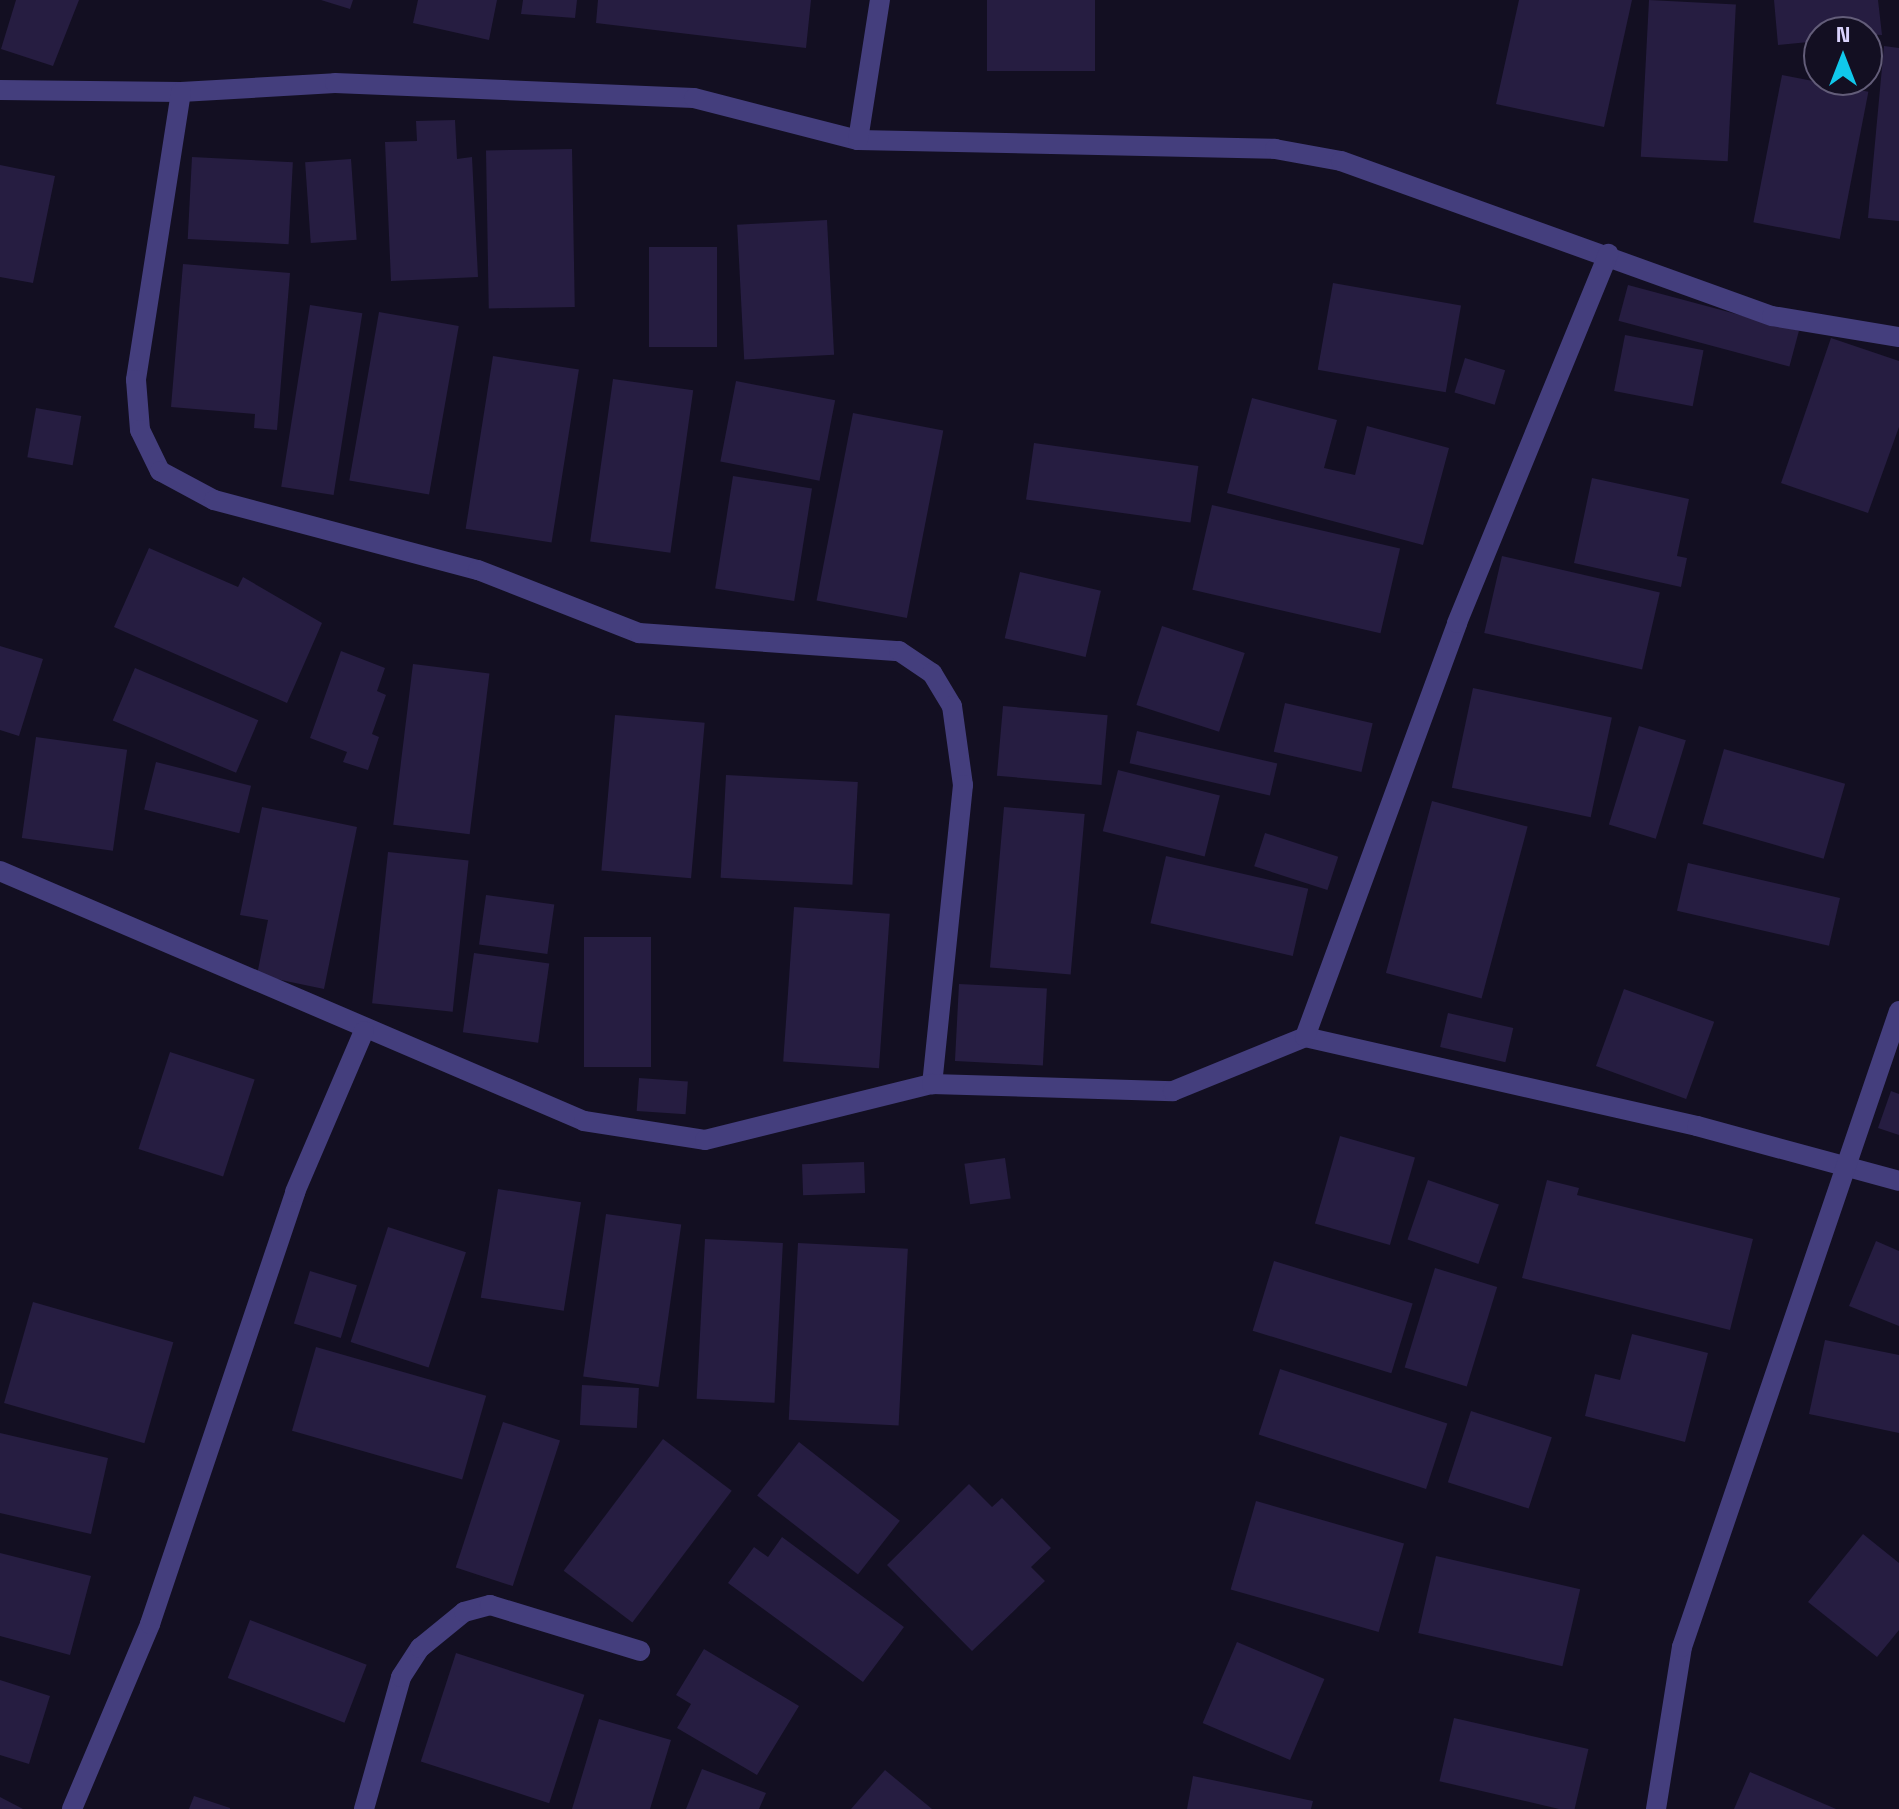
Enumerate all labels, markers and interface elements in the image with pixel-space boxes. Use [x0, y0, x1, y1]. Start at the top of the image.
north arrow [1803, 16, 1883, 96]
text: N [1836, 20, 1850, 48]

